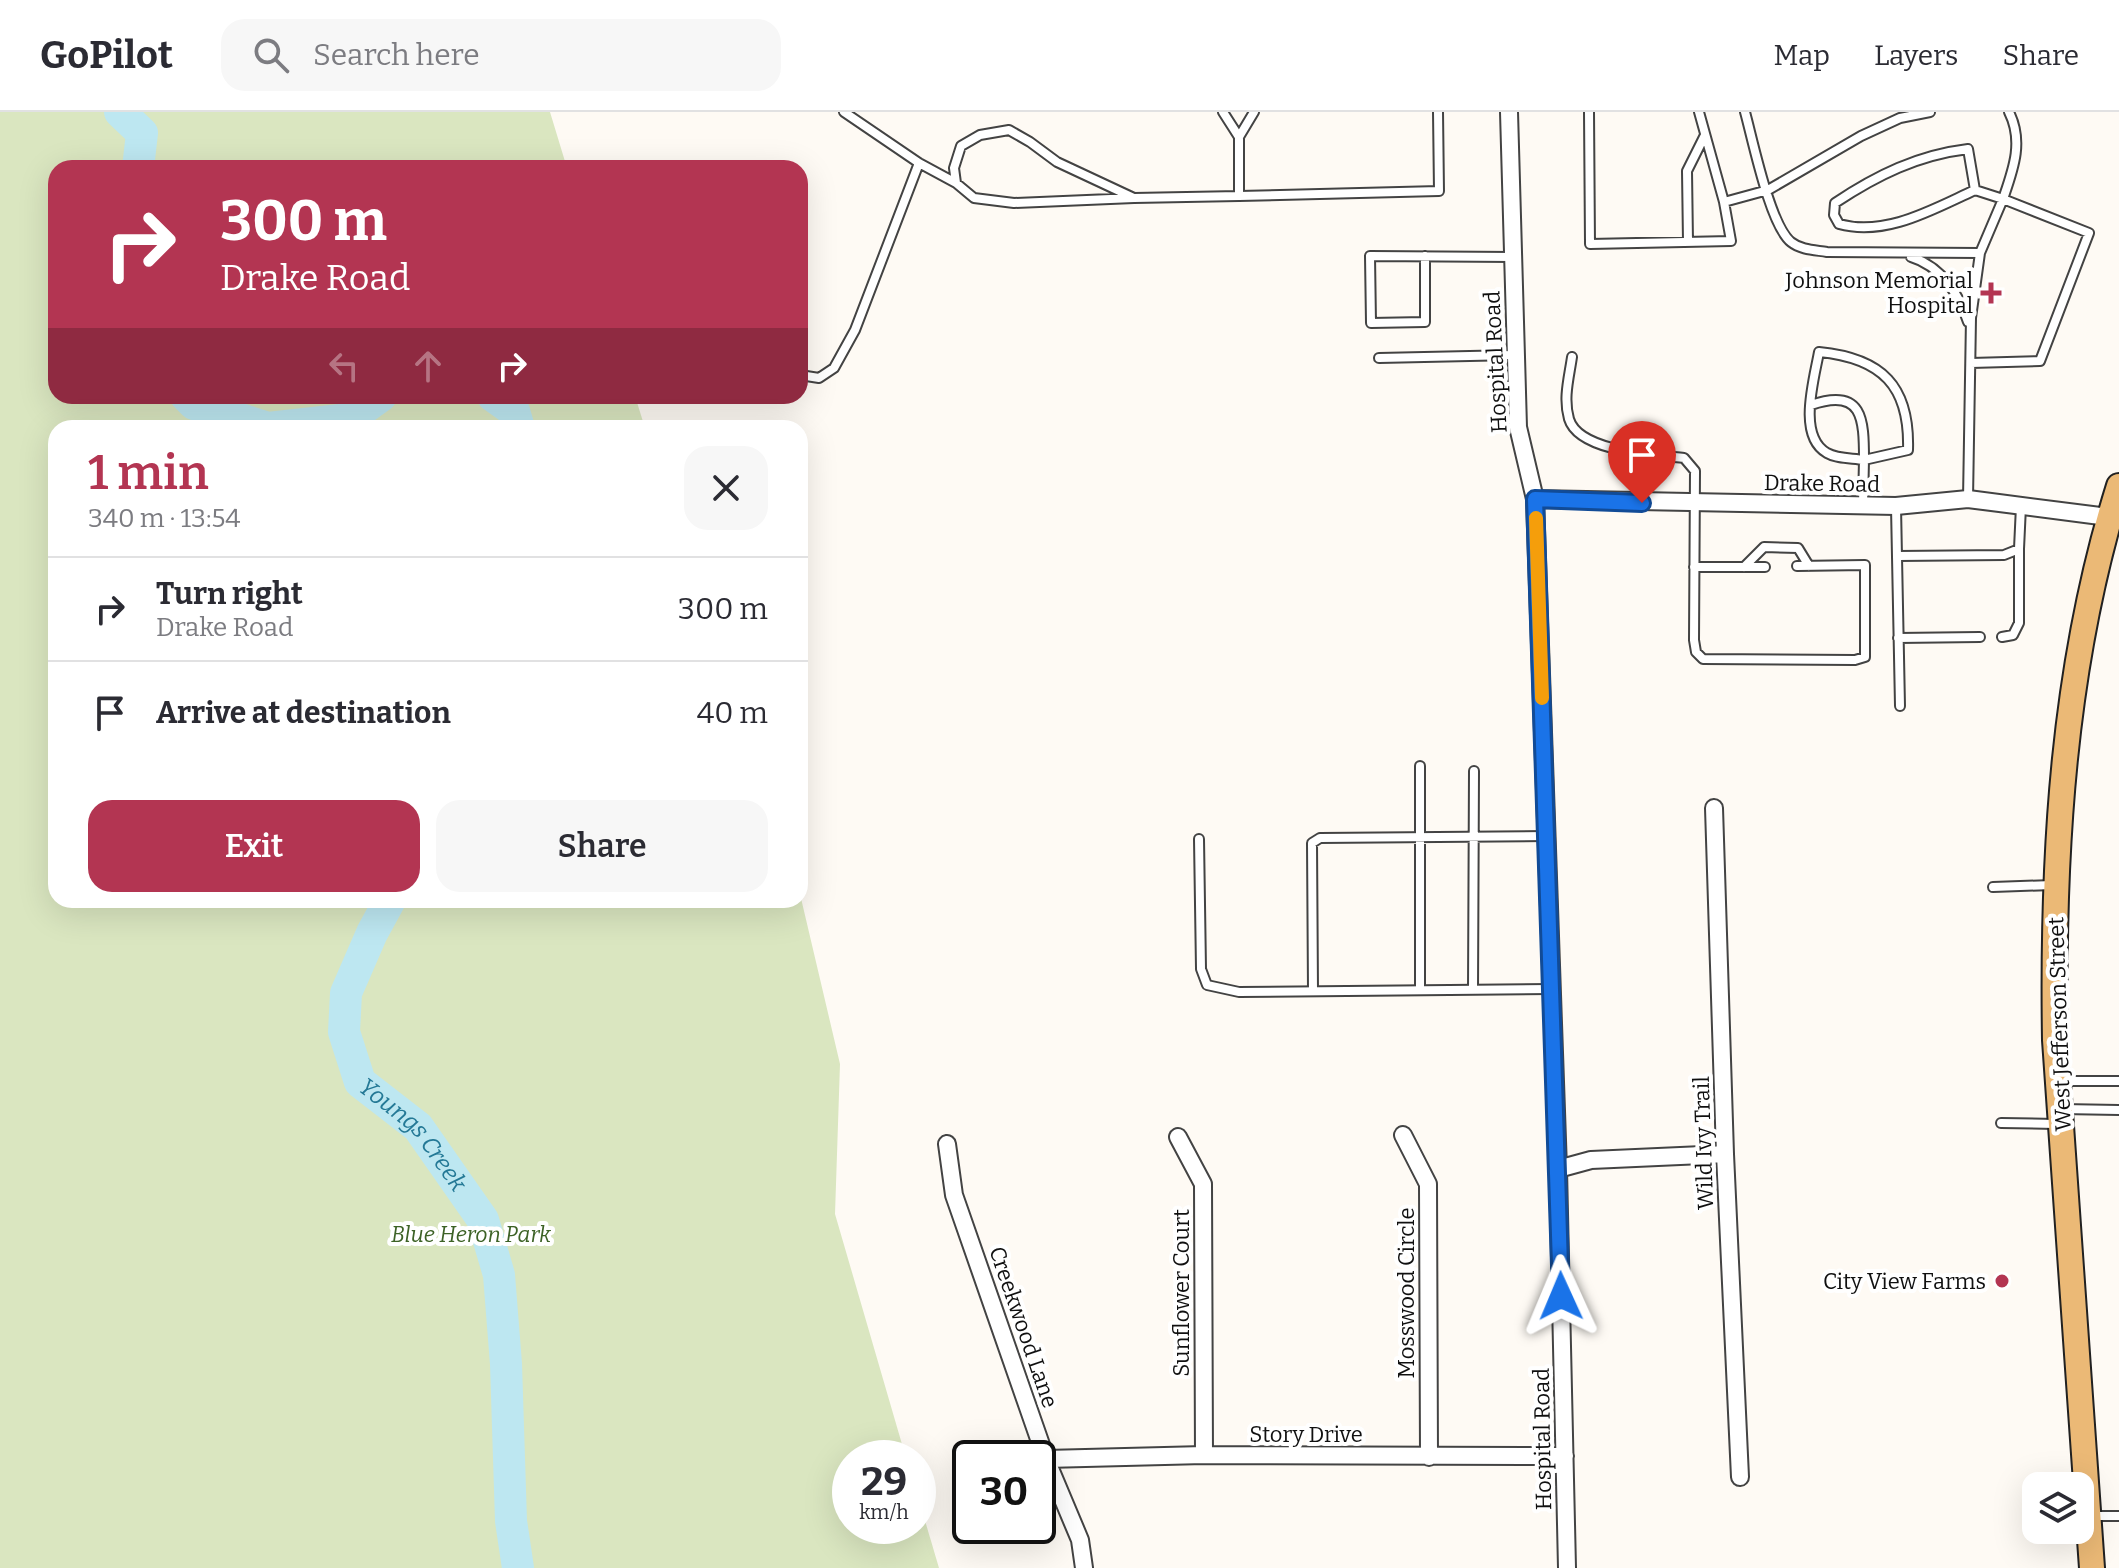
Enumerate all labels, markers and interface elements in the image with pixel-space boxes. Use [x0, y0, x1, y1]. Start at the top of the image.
search box [221, 19, 781, 91]
text: GoPilot [40, 32, 173, 78]
icon: search [249, 33, 293, 77]
text: Search here [313, 37, 480, 73]
text: Map [1773, 39, 1830, 72]
text: Layers [1874, 39, 1958, 72]
text: Share [2002, 39, 2079, 72]
text: 300 m [220, 188, 387, 255]
icon: right [88, 192, 192, 296]
text: Drake Road [220, 256, 410, 300]
place label: Johnson Memorial Hospital [1784, 267, 1973, 319]
marker: Johnson Memorial Hospital [1980, 282, 2002, 304]
street label: Hospital Road [1478, 290, 1513, 434]
icon: left [322, 344, 366, 388]
icon: ahead [406, 344, 450, 388]
icon: right [490, 344, 534, 388]
pin [1608, 421, 1676, 503]
icon: arrive [1620, 433, 1664, 477]
text: 1 min [88, 444, 209, 502]
button: close [684, 446, 768, 530]
street label: Drake Road [1764, 469, 1880, 498]
text: 340 m · 13:54 [88, 503, 241, 534]
text: Turn right [156, 576, 303, 612]
icon: right [88, 587, 132, 631]
text: 300 m [678, 591, 768, 627]
text: Drake Road [156, 612, 294, 643]
icon: arrive [88, 691, 132, 735]
text: Arrive at destination [156, 695, 451, 731]
text: 40 m [697, 695, 768, 731]
button: Exit [88, 800, 420, 892]
button: Share [436, 800, 768, 892]
street label: West Jefferson Street [2042, 916, 2077, 1132]
water label: Youngs Creek [353, 1072, 473, 1197]
street label: Wild Ivy Trail [1688, 1076, 1719, 1210]
street label: Mosswood Circle [1393, 1207, 1420, 1379]
street label: Sunflower Court [1168, 1209, 1195, 1377]
park label: Blue Heron Park [391, 1221, 552, 1248]
street label: Creekwood Lane [983, 1243, 1064, 1411]
position arrow [1519, 1254, 1603, 1338]
place label: City View Farms [1823, 1268, 1986, 1295]
marker: City View Farms [1993, 1272, 2011, 1290]
street label: Hospital Road [1528, 1368, 1557, 1510]
street label: Story Drive [1249, 1421, 1363, 1448]
speed limit sign: 30 [952, 1440, 1056, 1544]
text: 29 [861, 1458, 907, 1506]
map controls [2022, 1472, 2094, 1544]
button: layers [2022, 1472, 2094, 1544]
text: km/h [859, 1500, 909, 1524]

